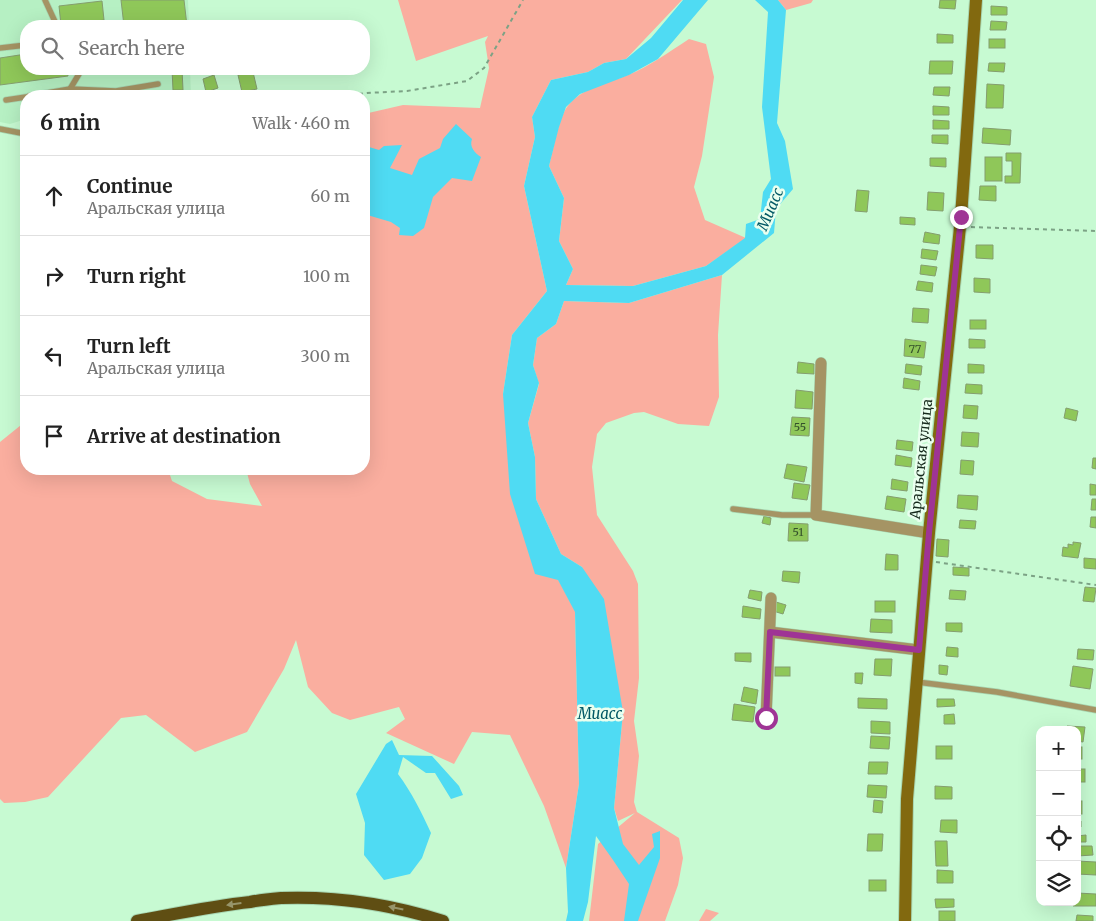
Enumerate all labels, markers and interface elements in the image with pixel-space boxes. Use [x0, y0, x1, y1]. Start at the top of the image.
search box [20, 20, 370, 75]
icon: search [38, 34, 66, 62]
text: Search here [78, 36, 185, 60]
text: 6 min [40, 109, 100, 136]
text: Walk · 460 m [252, 113, 350, 133]
text: Continue [87, 174, 173, 198]
icon: ahead [40, 182, 68, 210]
water label: Миасс [752, 185, 788, 234]
text: 60 m [310, 186, 350, 206]
text: Аральская улица [87, 198, 225, 218]
route end [950, 206, 973, 229]
icon: right [40, 262, 68, 290]
text: Turn right [87, 264, 186, 288]
text: 100 m [303, 266, 350, 286]
text: Turn left [87, 334, 171, 358]
icon: left [40, 342, 68, 370]
house number: 77 [909, 342, 921, 356]
text: 300 m [301, 346, 350, 366]
text: Аральская улица [87, 358, 225, 378]
street label: Аральская улица [906, 398, 936, 521]
house number: 55 [794, 420, 806, 434]
icon: arrive [40, 422, 68, 450]
text: Arrive at destination [87, 424, 281, 448]
house number: 51 [793, 525, 803, 539]
water label: Миасс [577, 704, 622, 723]
route start [755, 707, 778, 730]
map controls [1036, 726, 1081, 906]
button: + [1036, 726, 1081, 771]
button: − [1036, 771, 1081, 816]
button: locate [1036, 816, 1081, 861]
button: layers [1036, 861, 1081, 906]
one-way arrow [226, 900, 242, 908]
one-way arrow [388, 904, 403, 912]

